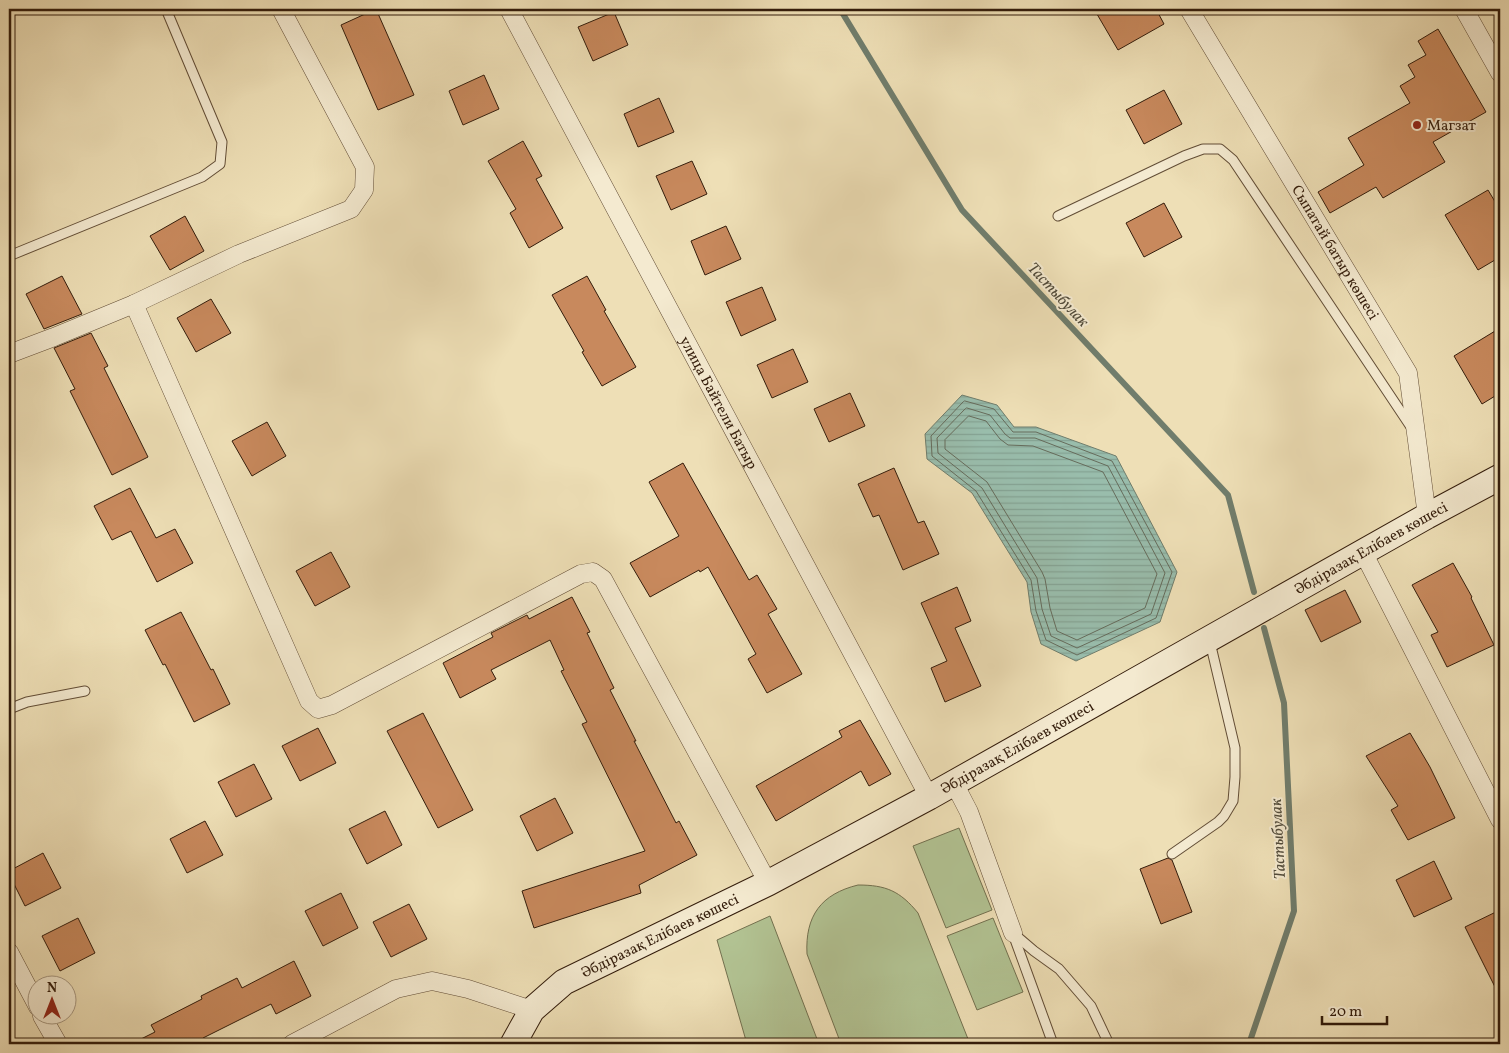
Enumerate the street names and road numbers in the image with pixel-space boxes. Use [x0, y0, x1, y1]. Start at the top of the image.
street label: Сыпатай батыр көшесі [1285, 182, 1383, 325]
street label: улица Байтели Батыр [673, 333, 762, 474]
street label: Әбдіразақ Елібаев көшесі [1291, 498, 1452, 601]
street label: Әбдіразақ Елібаев көшесі [937, 697, 1098, 800]
street label: Әбдіразақ Елібаев көшесі [578, 890, 743, 984]

